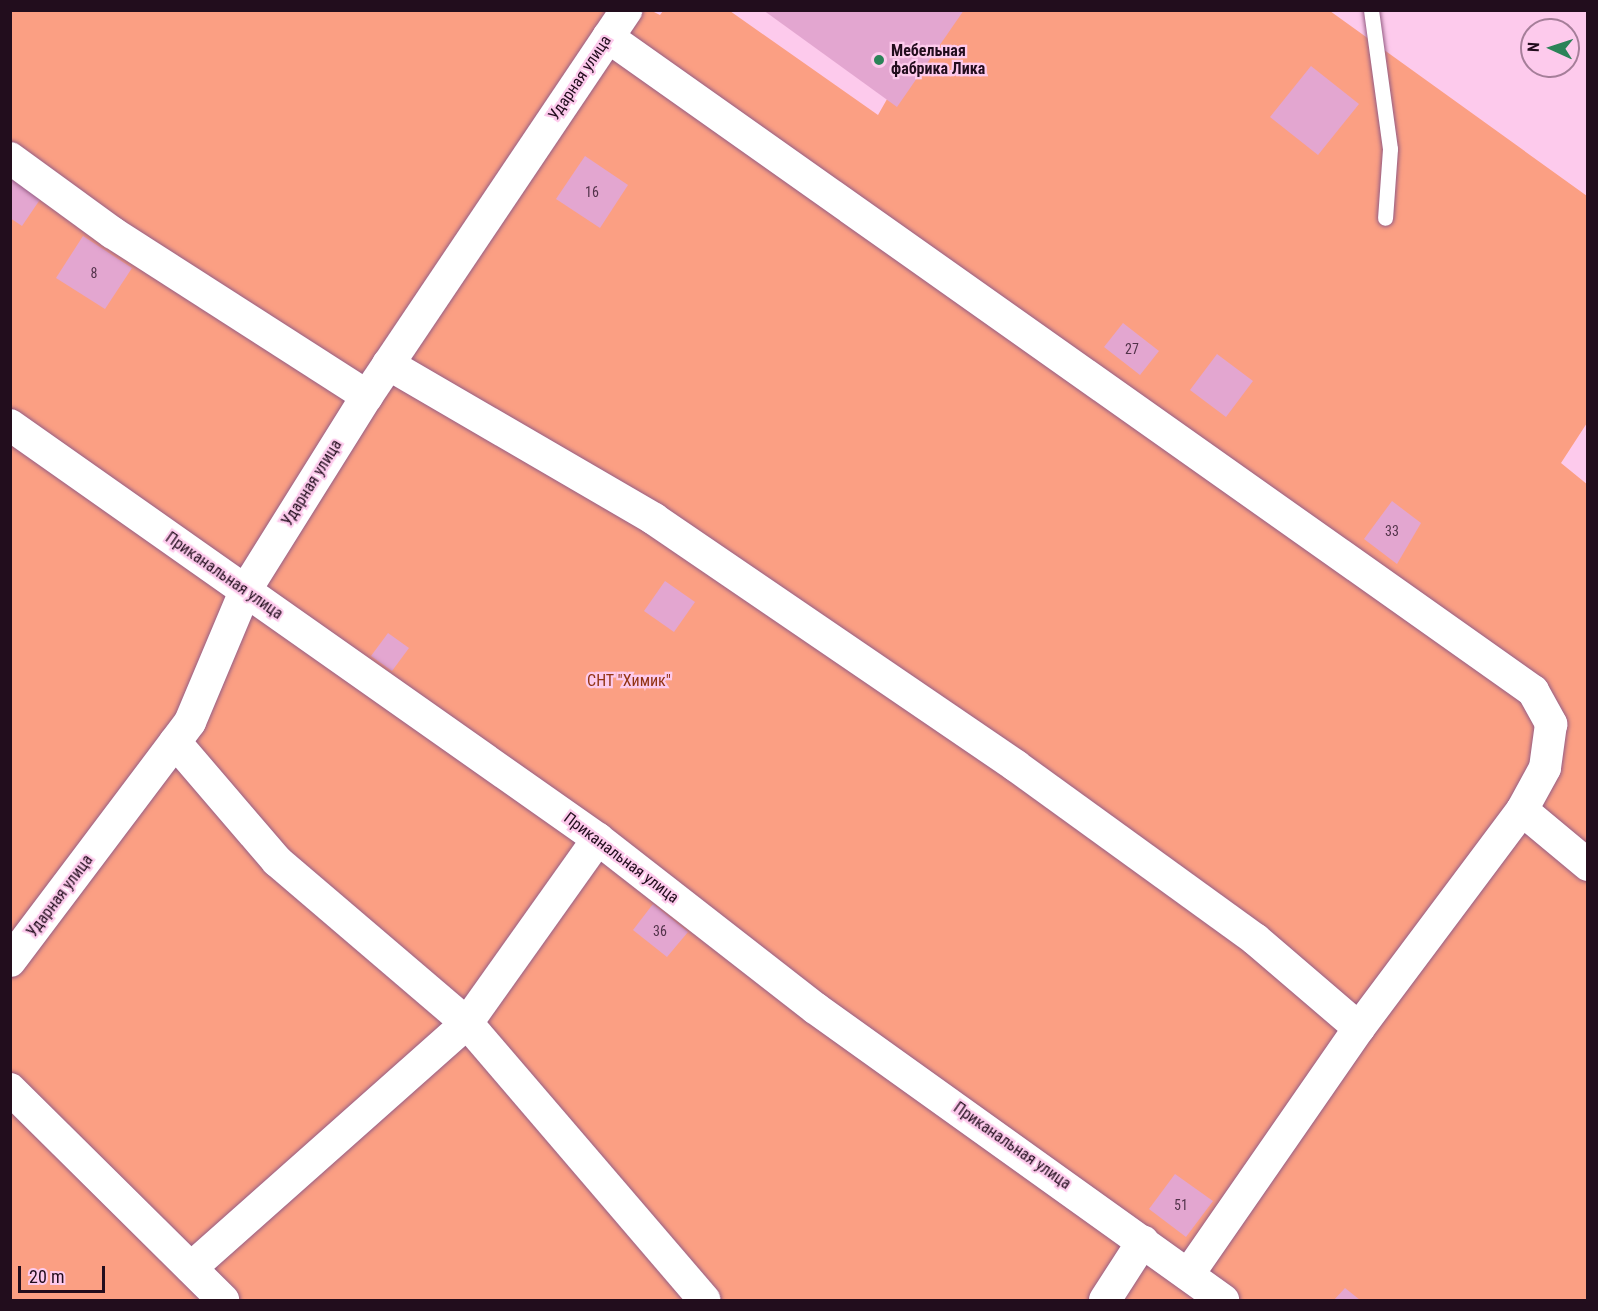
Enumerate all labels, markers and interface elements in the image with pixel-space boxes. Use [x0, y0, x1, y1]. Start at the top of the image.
north arrow [1520, 18, 1580, 78]
street label: Ударная улица [545, 32, 615, 124]
place label: Мебельная фабрика Лика [891, 41, 985, 79]
text: N [1524, 42, 1543, 53]
marker: Мебельная фабрика Лика [872, 53, 886, 67]
house number: 16 [585, 184, 599, 200]
house number: 8 [91, 265, 97, 281]
house number: 27 [1125, 341, 1139, 357]
street label: Ударная улица [278, 436, 346, 530]
house number: 33 [1385, 523, 1399, 539]
street label: Приканальная улица [162, 528, 286, 624]
park label: СНТ "Химик" [587, 671, 671, 691]
street label: Приканальная улица [560, 809, 682, 907]
street label: Ударная улица [23, 851, 97, 941]
house number: 36 [653, 923, 667, 939]
street label: Приканальная улица [950, 1098, 1074, 1194]
house number: 51 [1174, 1197, 1188, 1213]
scale bar [21, 1254, 108, 1292]
text: 20 m [29, 1266, 64, 1287]

